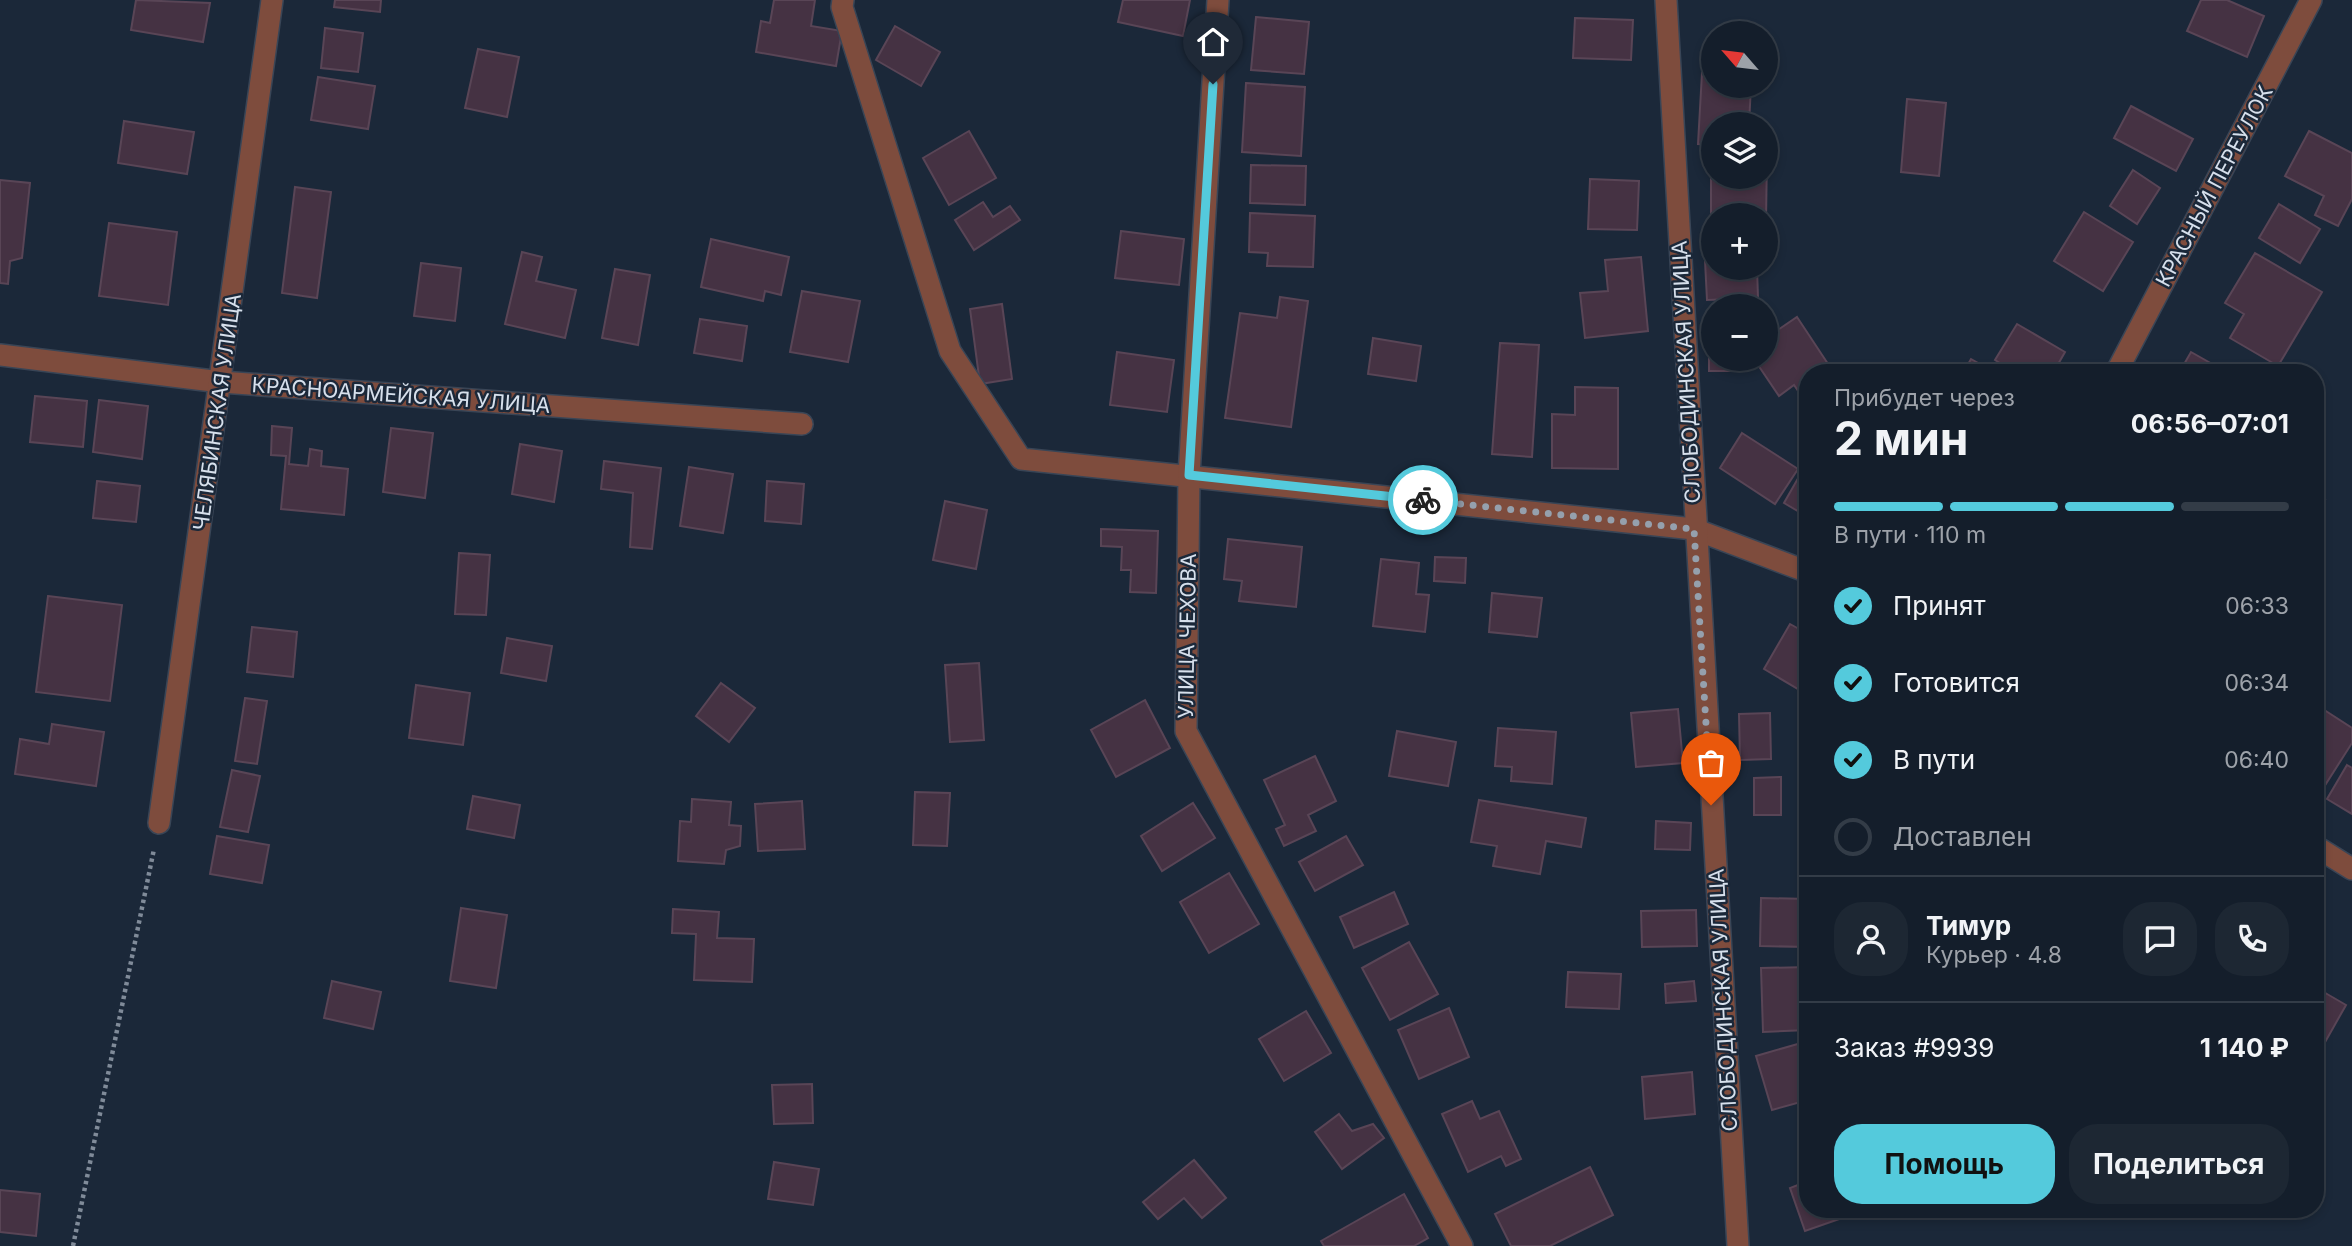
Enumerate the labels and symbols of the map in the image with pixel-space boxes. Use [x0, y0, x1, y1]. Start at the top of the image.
pin [1183, 12.0, 1243, 84]
north arrow [1701, 21, 1778, 98]
street label: КРАСНЫЙ ПЕРЕУЛОК [2149, 81, 2278, 291]
street label: СЛОБОДИНСКАЯ УЛИЦА [1667, 240, 1705, 504]
street label: ЧЕЛЯБИНСКАЯ УЛИЦА [188, 292, 246, 532]
street label: КРАСНОАРМЕЙСКАЯ УЛИЦА [251, 371, 551, 418]
courier [1388, 465, 1458, 535]
street label: УЛИЦА ЧЕХОВА [1173, 553, 1201, 719]
pin [1681, 733, 1741, 805]
street label: СЛОБОДИНСКАЯ УЛИЦА [1704, 868, 1742, 1132]

